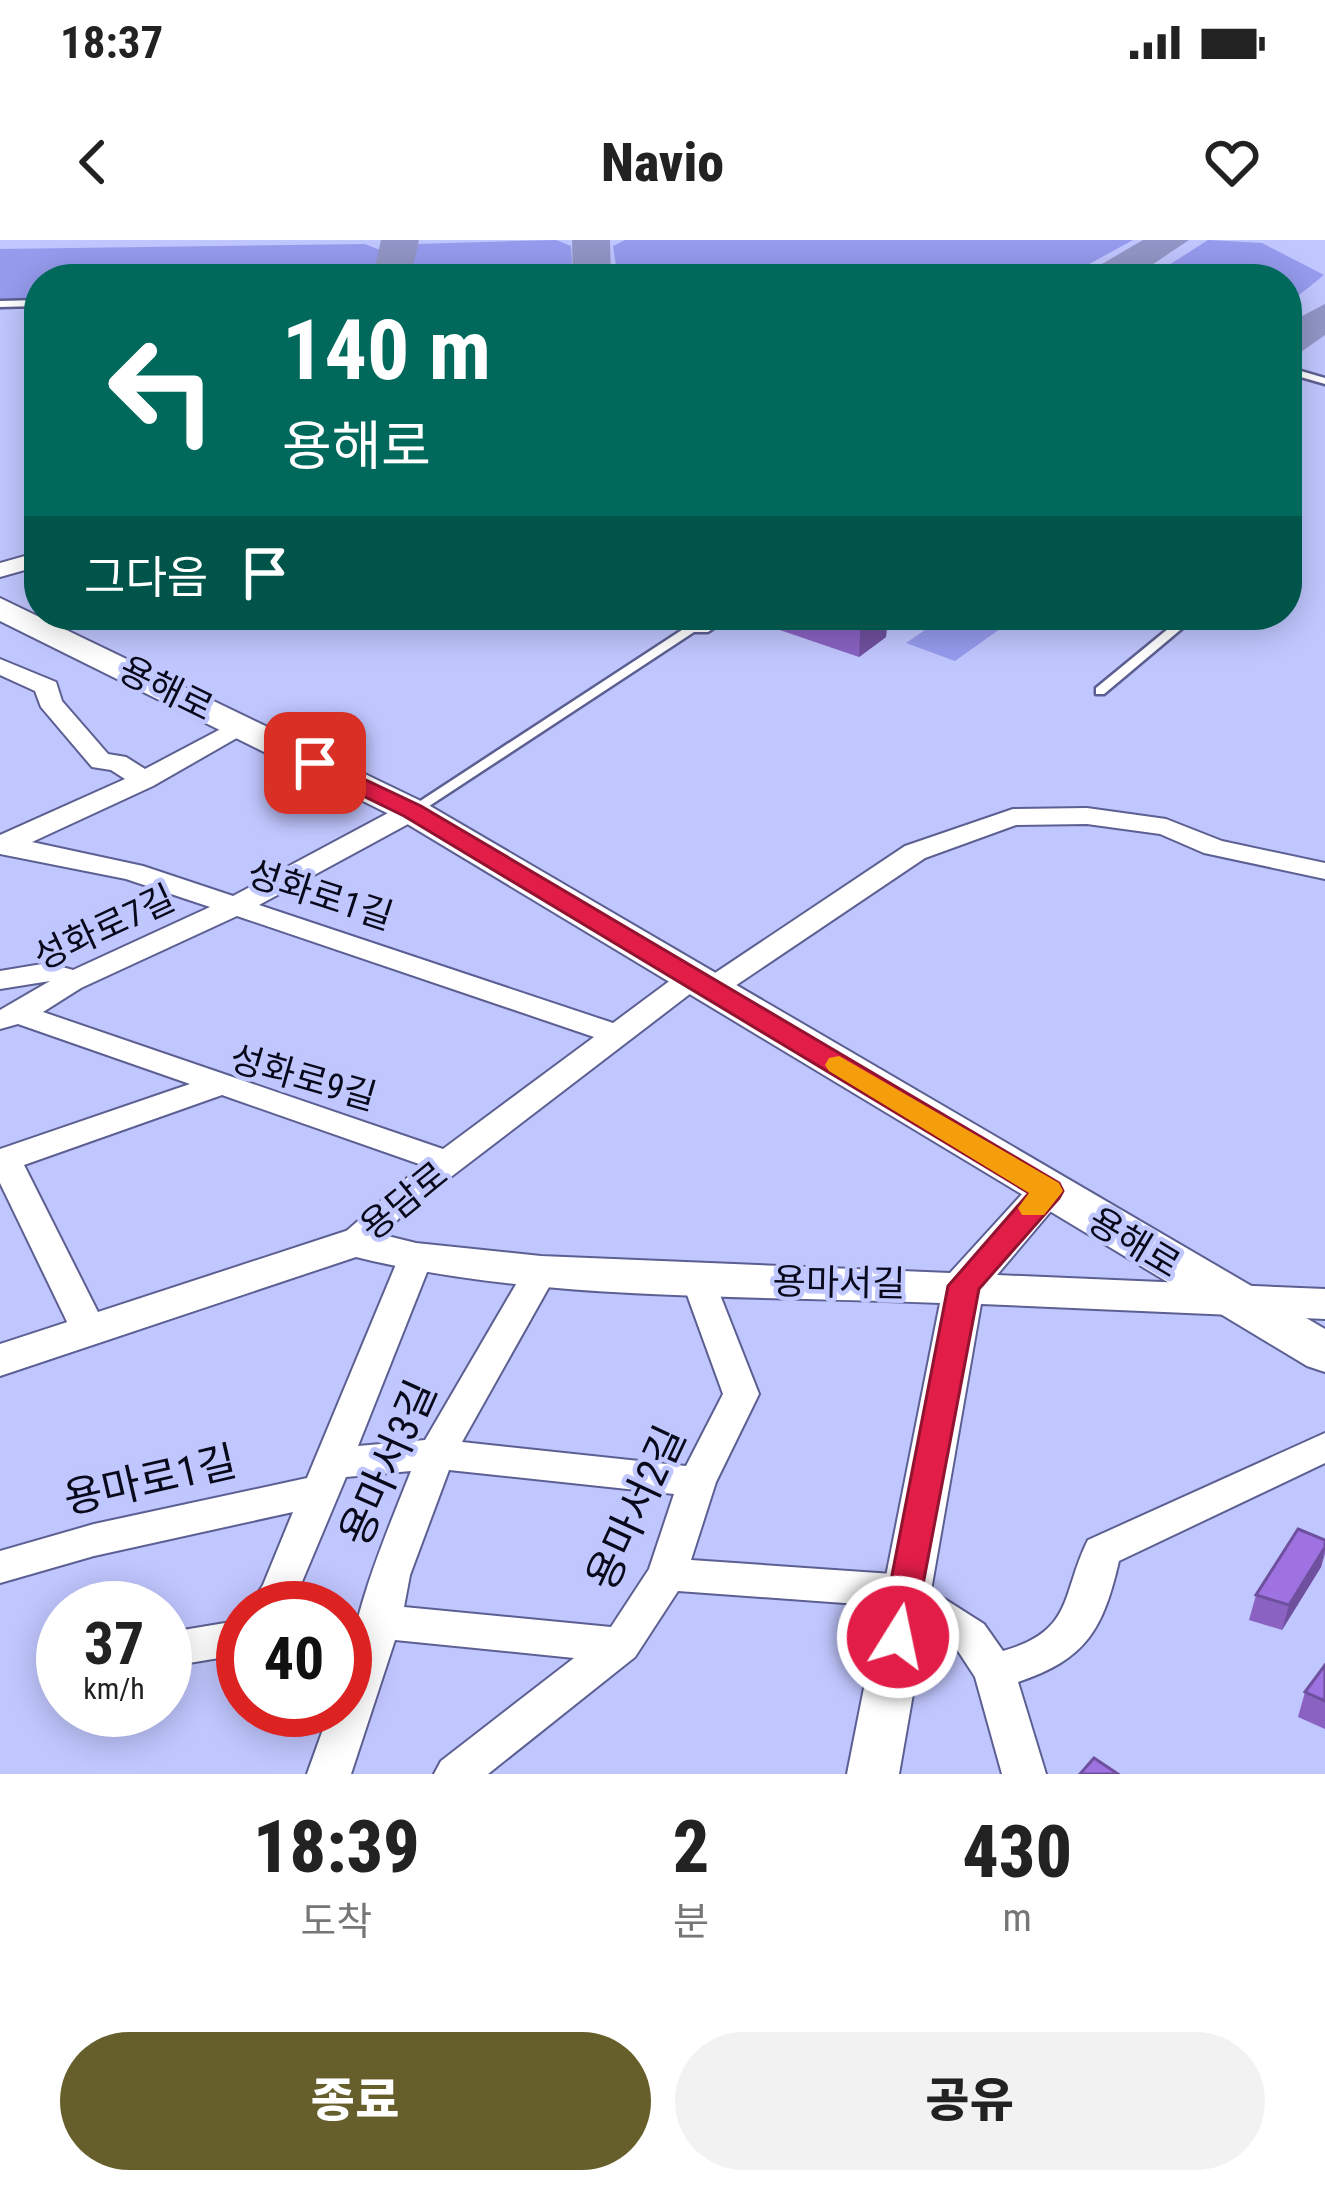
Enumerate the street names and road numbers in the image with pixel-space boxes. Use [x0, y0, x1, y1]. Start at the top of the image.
street label: 용해로 [112, 648, 220, 730]
street label: 성화로1길 [242, 852, 398, 938]
street label: 성화로7길 [27, 877, 181, 979]
street label: 성화로9길 [225, 1037, 381, 1119]
street label: 용담로 [352, 1153, 456, 1249]
street label: 용해로 [1081, 1199, 1187, 1287]
street label: 용마서길 [772, 1261, 906, 1305]
street label: 용마서3길 [330, 1373, 446, 1553]
street label: 용마서2길 [577, 1418, 695, 1598]
street label: 용마로1길 [59, 1436, 241, 1524]

